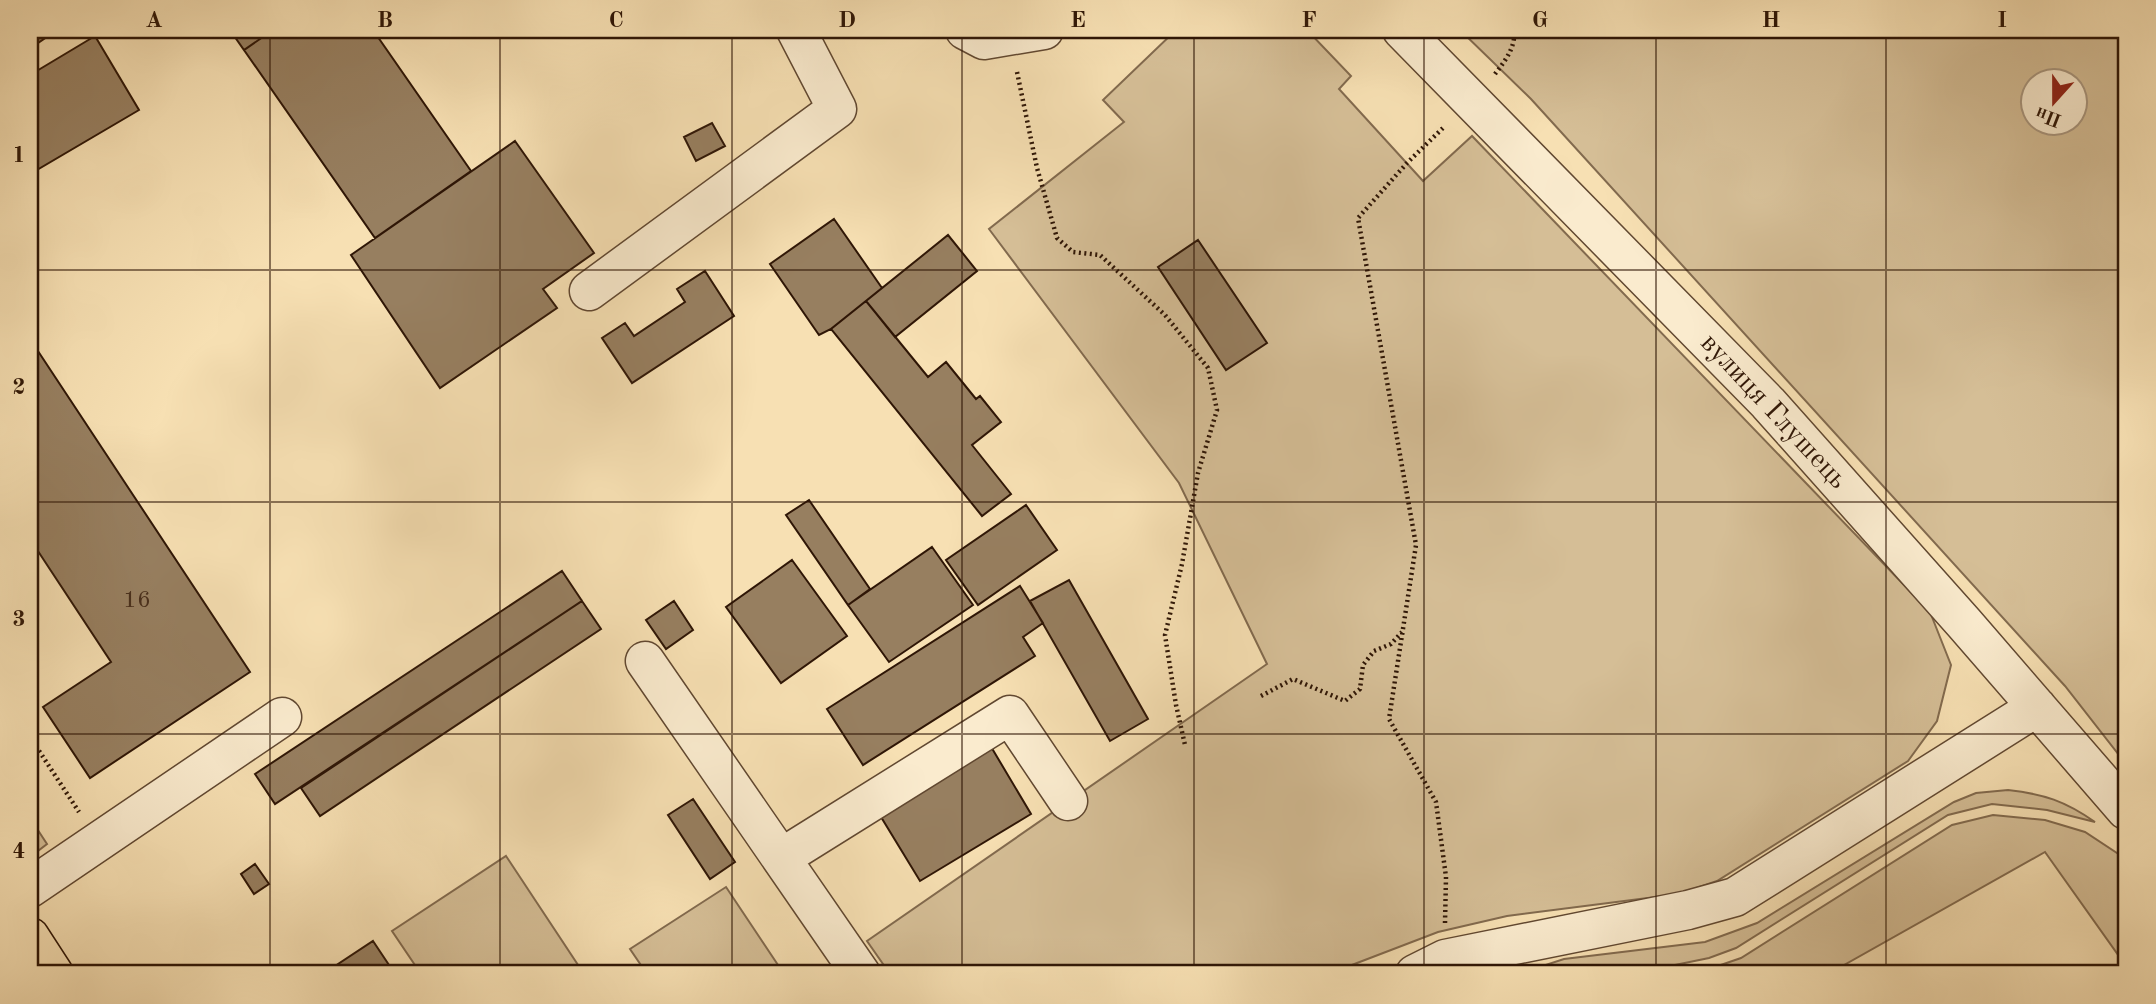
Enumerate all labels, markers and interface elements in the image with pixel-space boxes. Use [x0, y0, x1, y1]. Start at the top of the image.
text: A [145, 9, 163, 32]
text: B [377, 9, 393, 32]
text: C [608, 9, 624, 32]
text: D [838, 9, 856, 32]
text: E [1070, 9, 1086, 32]
text: F [1301, 9, 1317, 32]
text: G [1532, 9, 1548, 32]
text: H [1762, 9, 1780, 32]
text: I [1997, 9, 2007, 32]
north arrow [2020, 66, 2090, 136]
text: Пн [2033, 102, 2064, 129]
text: 1 [12, 144, 26, 167]
street label: вулиця Глушець [1694, 329, 1852, 495]
text: 2 [12, 376, 26, 399]
house number: 16 [123, 589, 151, 613]
text: 3 [12, 608, 26, 631]
text: 4 [12, 840, 26, 863]

